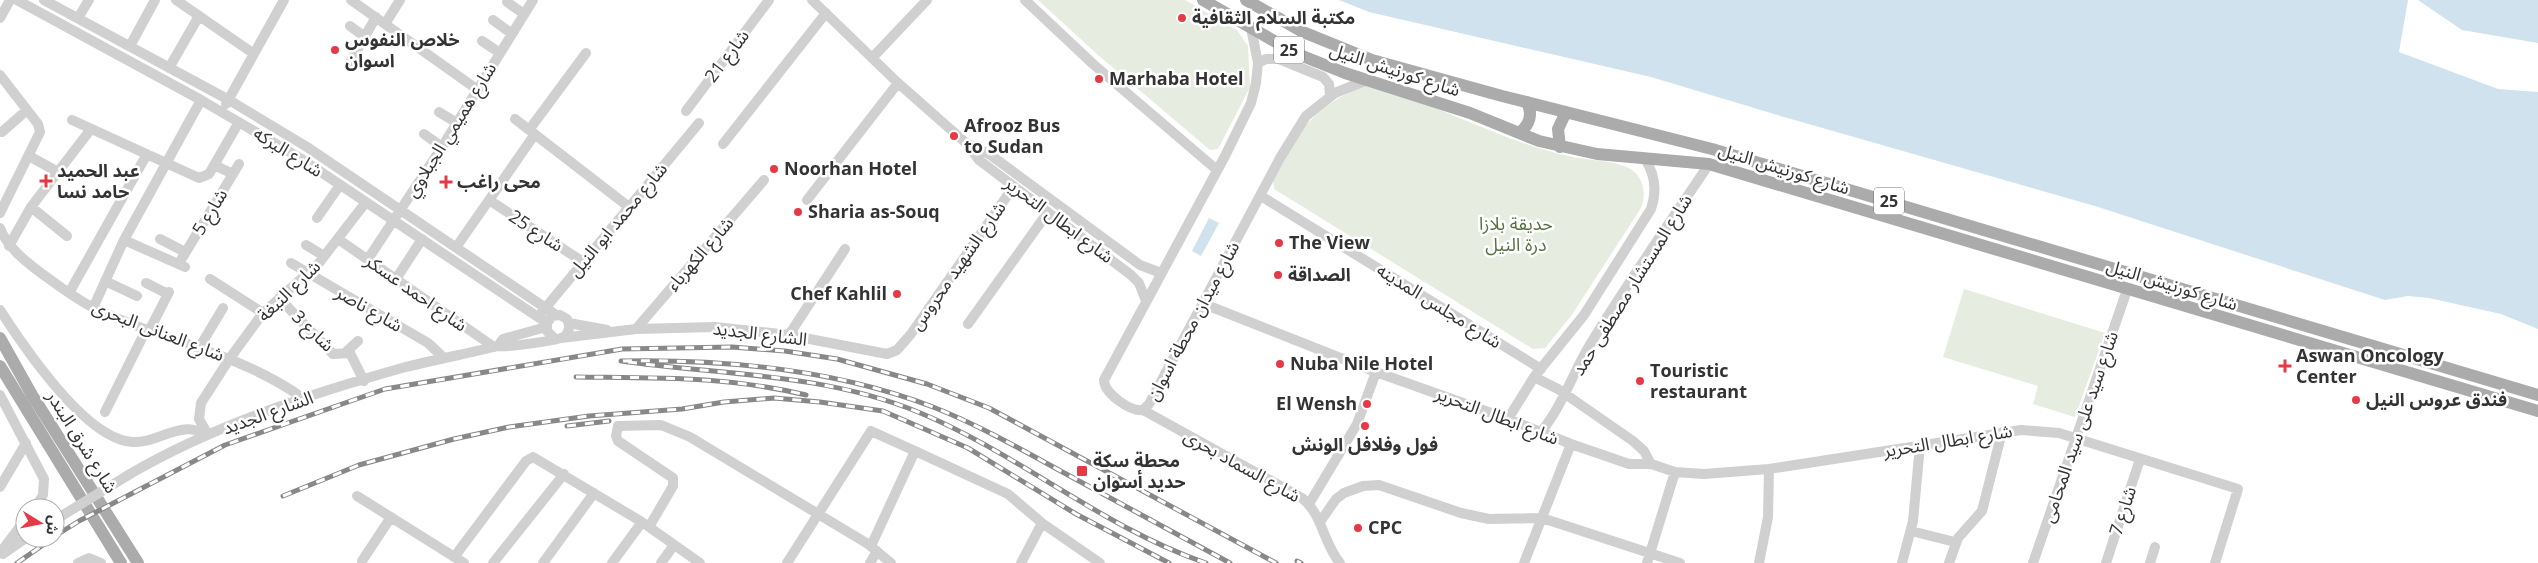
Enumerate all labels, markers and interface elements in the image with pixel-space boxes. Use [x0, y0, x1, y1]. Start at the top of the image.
place label: مكتبة السلام الثقافية [1192, 5, 1355, 31]
marker: مكتبة السلام الثقافية [1176, 12, 1188, 24]
street label: شارع 21 [698, 24, 756, 89]
place label: خلاص النفوس اسوان [345, 27, 460, 72]
road number: 25 [1274, 36, 1304, 64]
street label: شارع كورنيش النيل [1326, 37, 1464, 104]
marker: خلاص النفوس اسوان [329, 44, 341, 56]
street label: شارع هميمي الجبلاوي [399, 58, 504, 203]
place label: Marhaba Hotel [1109, 66, 1244, 90]
marker: Marhaba Hotel [1093, 73, 1105, 85]
place label: Afrooz Bus to Sudan [964, 113, 1060, 158]
street label: شارع البركه [248, 120, 328, 184]
marker: Afrooz Bus to Sudan [948, 130, 960, 142]
street label: شارع كورنيش النيل [1715, 137, 1853, 202]
place label: Noorhan Hotel [784, 156, 917, 180]
street label: شارع محمد ابو النيل [562, 157, 675, 284]
place label: عبد الحميد حامد نسا [57, 158, 140, 203]
marker: Noorhan Hotel [768, 163, 780, 175]
place label: محى راغب [457, 169, 541, 193]
street label: شارع ابطال التحرير [998, 170, 1119, 270]
marker: عبد الحميد حامد نسا [39, 174, 53, 188]
marker: محى راغب [439, 175, 453, 189]
street label: شارع 5 [186, 184, 235, 241]
road number: 25 [1874, 188, 1904, 215]
street label: شارع المستشار مصطفى حمد [1565, 189, 1699, 381]
street label: شارع الشهيد محروس [904, 196, 1013, 336]
place label: Sharia as-Souq [808, 199, 940, 223]
street label: شارع 25 [503, 204, 568, 259]
marker: Sharia as-Souq [792, 206, 804, 218]
street label: شارع الكهرباء [660, 211, 740, 298]
park label: حديقة بلازا درة النيل [1479, 211, 1553, 256]
place label: The View [1289, 230, 1370, 254]
street label: شارع ميدان محطة اسوان [1140, 237, 1247, 406]
marker: The View [1273, 237, 1285, 249]
street label: شارع احمد عسكر [358, 247, 473, 339]
street label: شارع كورنيش النيل [2103, 253, 2241, 318]
street label: شارع النبغة [251, 254, 327, 329]
street label: شارع مجلس المدينه [1371, 257, 1506, 356]
place label: الصداقة [1288, 262, 1351, 286]
marker: الصداقة [1272, 269, 1284, 281]
street label: شارع ناصر [329, 279, 407, 339]
place label: Chef Kahlil [790, 281, 887, 305]
marker: Chef Kahlil [891, 288, 903, 300]
street label: شارع العنانى البحرى [88, 294, 228, 369]
street label: شارع 3 [285, 304, 340, 358]
street label: الشارع الجديد [711, 315, 809, 354]
street label: شارع سيد على سيد المحامى [2035, 328, 2126, 527]
place label: Aswan Oncology Center [2296, 343, 2445, 388]
place label: Nuba Nile Hotel [1290, 351, 1433, 375]
marker: Nuba Nile Hotel [1274, 358, 1286, 370]
place label: Touristic restaurant [1650, 358, 1747, 403]
marker: Aswan Oncology Center [2278, 359, 2292, 373]
marker: Touristic restaurant [1634, 375, 1646, 387]
street label: شارع ابطال التحرير [1430, 380, 1563, 452]
street label: شارع شرق البندر [39, 385, 124, 499]
street label: الشارع الجديد [219, 385, 317, 442]
place label: فندق عروس النيل [2366, 387, 2507, 411]
place label: El Wensh [1276, 391, 1357, 415]
marker: فندق عروس النيل [2350, 394, 2362, 406]
marker: El Wensh [1361, 398, 1373, 410]
street label: شارع ابطال التحرير [1881, 418, 2015, 465]
marker: فول وفلافل الونش [1359, 420, 1371, 432]
street label: شارع السماد بحرى [1178, 423, 1305, 510]
place label: فول وفلافل الونش [1292, 432, 1438, 456]
place label: محطة سكة حديد أسوان [1093, 448, 1186, 493]
marker: محطة سكة حديد أسوان [1075, 464, 1089, 478]
street label: شارع 7 [2103, 483, 2144, 539]
north arrow [15, 498, 65, 548]
text: ش [42, 514, 64, 536]
place label: CPC [1368, 515, 1402, 539]
marker: CPC [1352, 522, 1364, 534]

